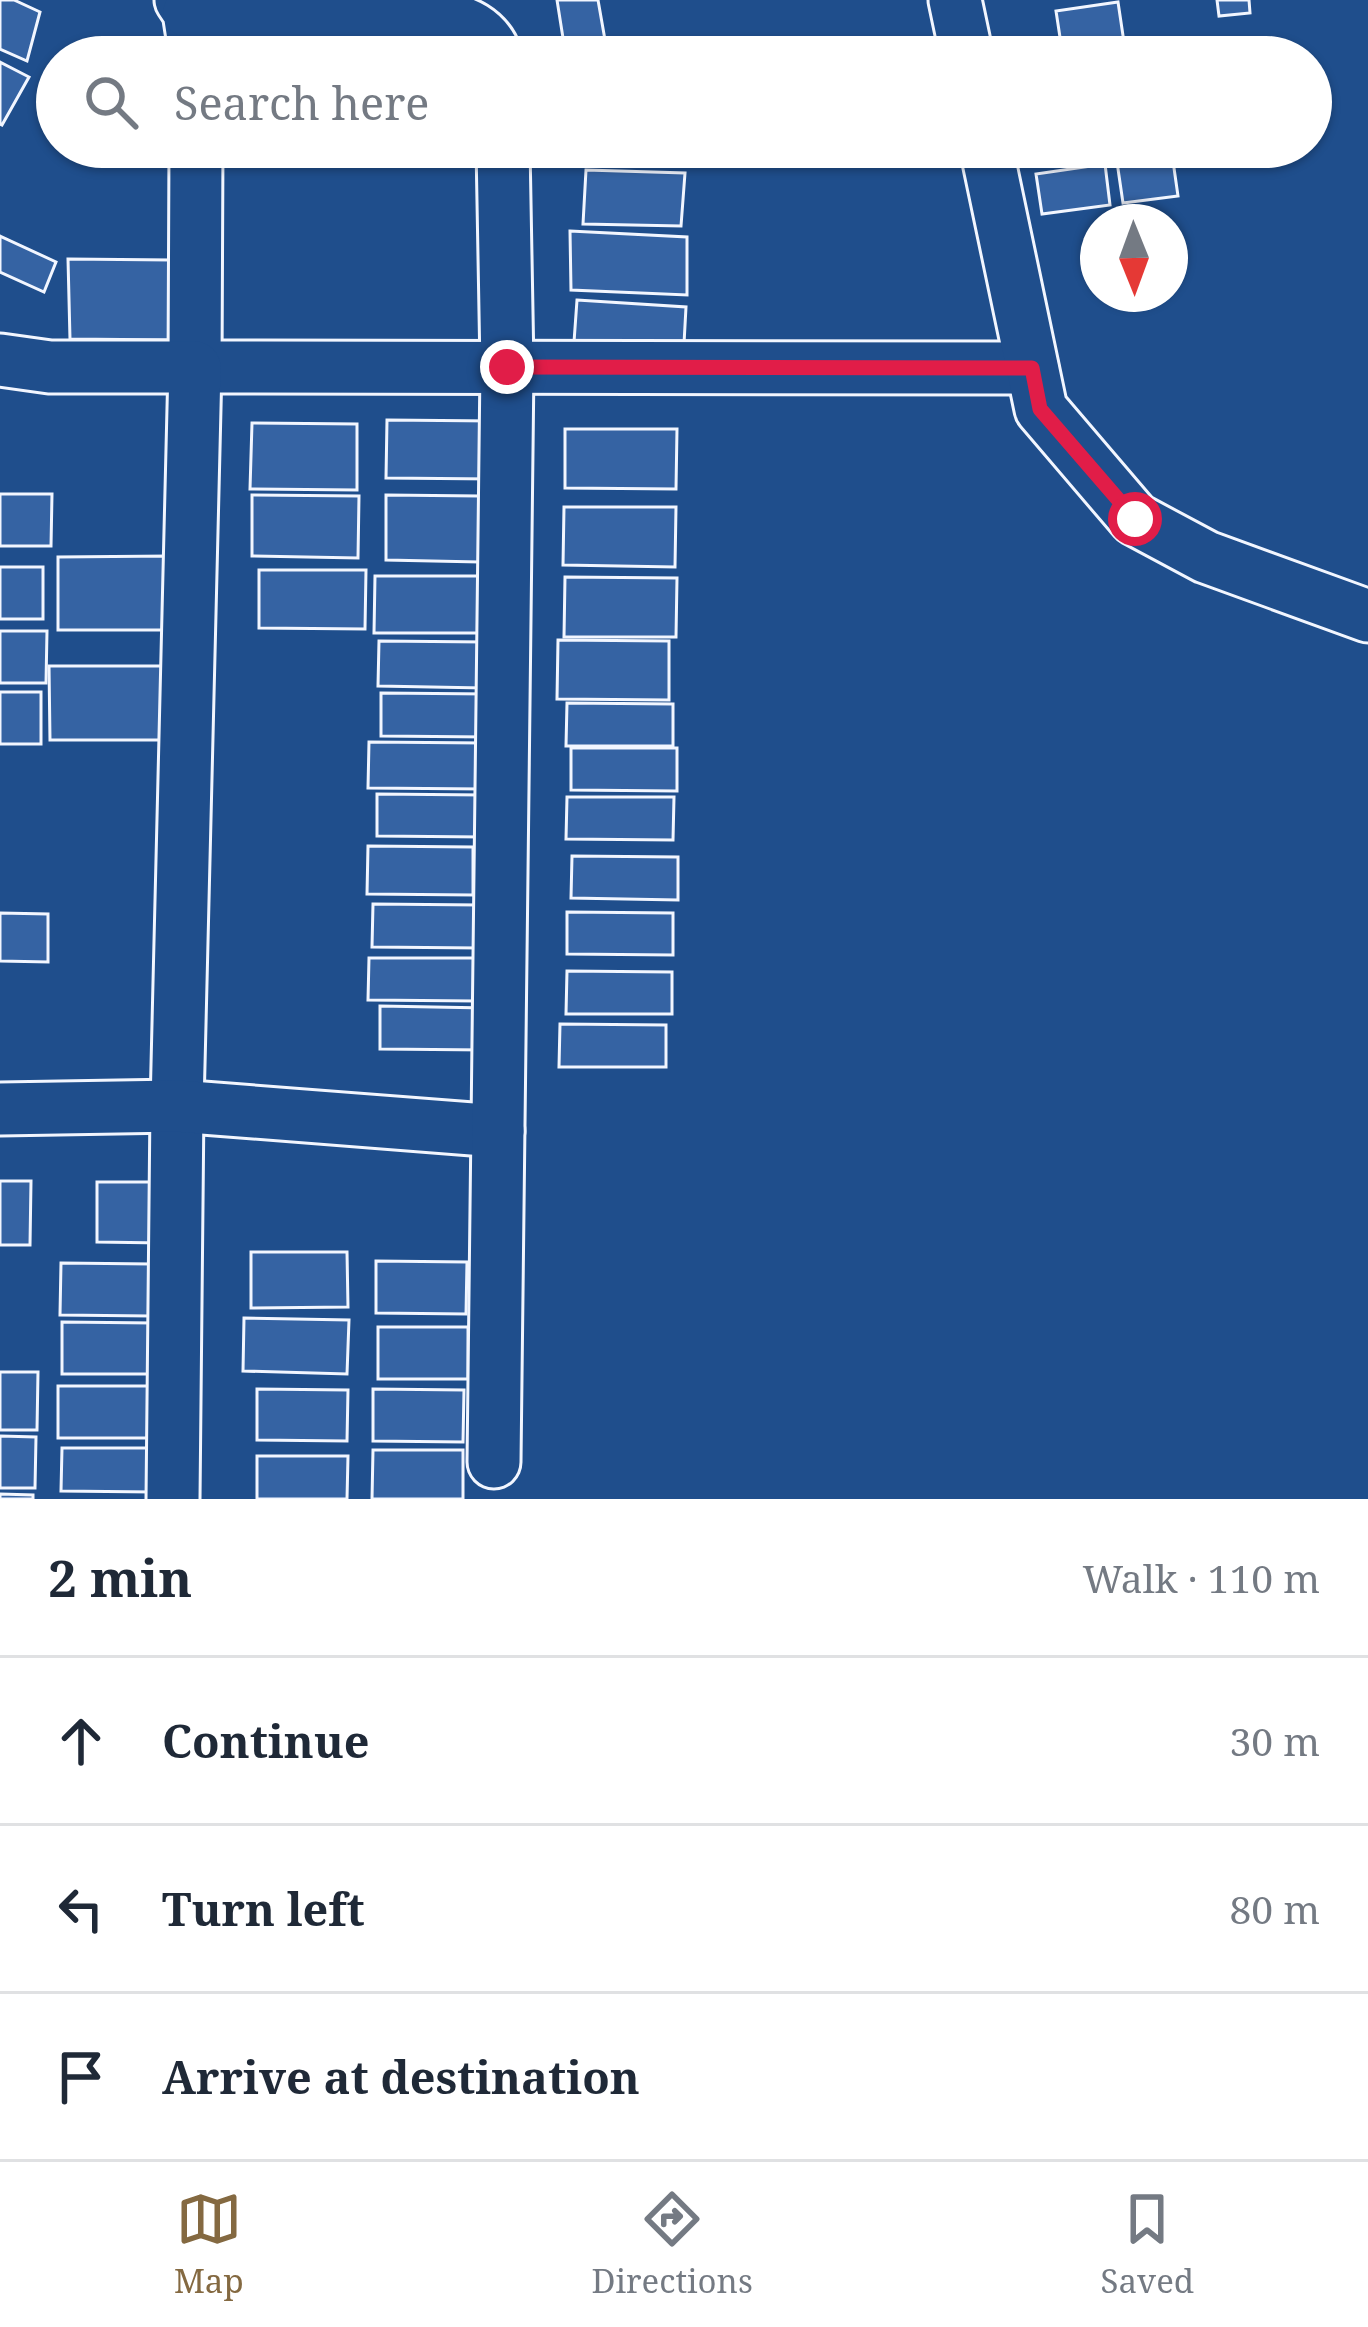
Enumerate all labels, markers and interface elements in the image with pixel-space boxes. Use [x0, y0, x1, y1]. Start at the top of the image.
search box [36, 36, 1332, 168]
icon: search [78, 69, 144, 135]
text: Search here [174, 72, 429, 133]
north arrow [1080, 204, 1188, 312]
route end [480, 340, 534, 394]
route start [1108, 492, 1162, 546]
text: 2 min [48, 1542, 192, 1612]
text: Walk · 110 m [1083, 1551, 1320, 1604]
icon: ahead [48, 1708, 114, 1774]
text: Continue [162, 1710, 370, 1771]
text: 30 m [1229, 1714, 1320, 1767]
icon: left [48, 1876, 114, 1942]
text: Turn left [162, 1878, 365, 1939]
text: 80 m [1229, 1882, 1320, 1935]
icon: arrive [48, 2044, 114, 2110]
text: Arrive at destination [162, 2046, 640, 2107]
tab: Map [174, 2186, 244, 2303]
tab: Directions [591, 2186, 753, 2303]
tab: Saved [1101, 2186, 1194, 2303]

